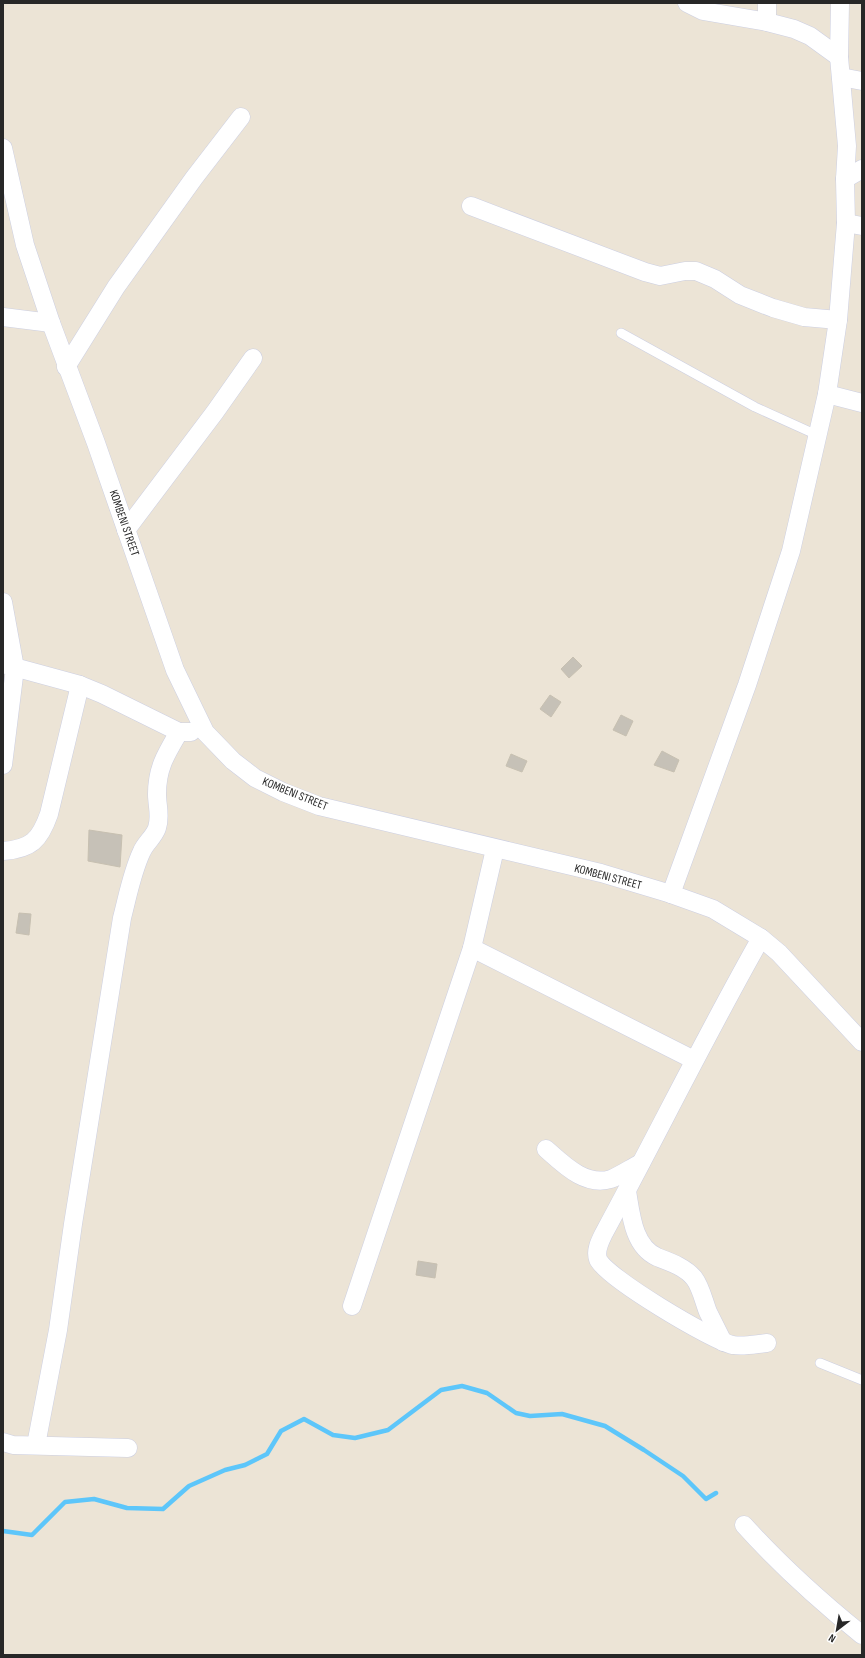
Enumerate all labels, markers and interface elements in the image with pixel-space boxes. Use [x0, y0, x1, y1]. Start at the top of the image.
street label: KOMBENI STREET [106, 488, 142, 558]
street label: KOMBENI STREET [260, 774, 330, 814]
street label: KOMBENI STREET [573, 861, 644, 893]
north arrow [817, 1610, 857, 1650]
text: N [826, 1631, 838, 1645]

